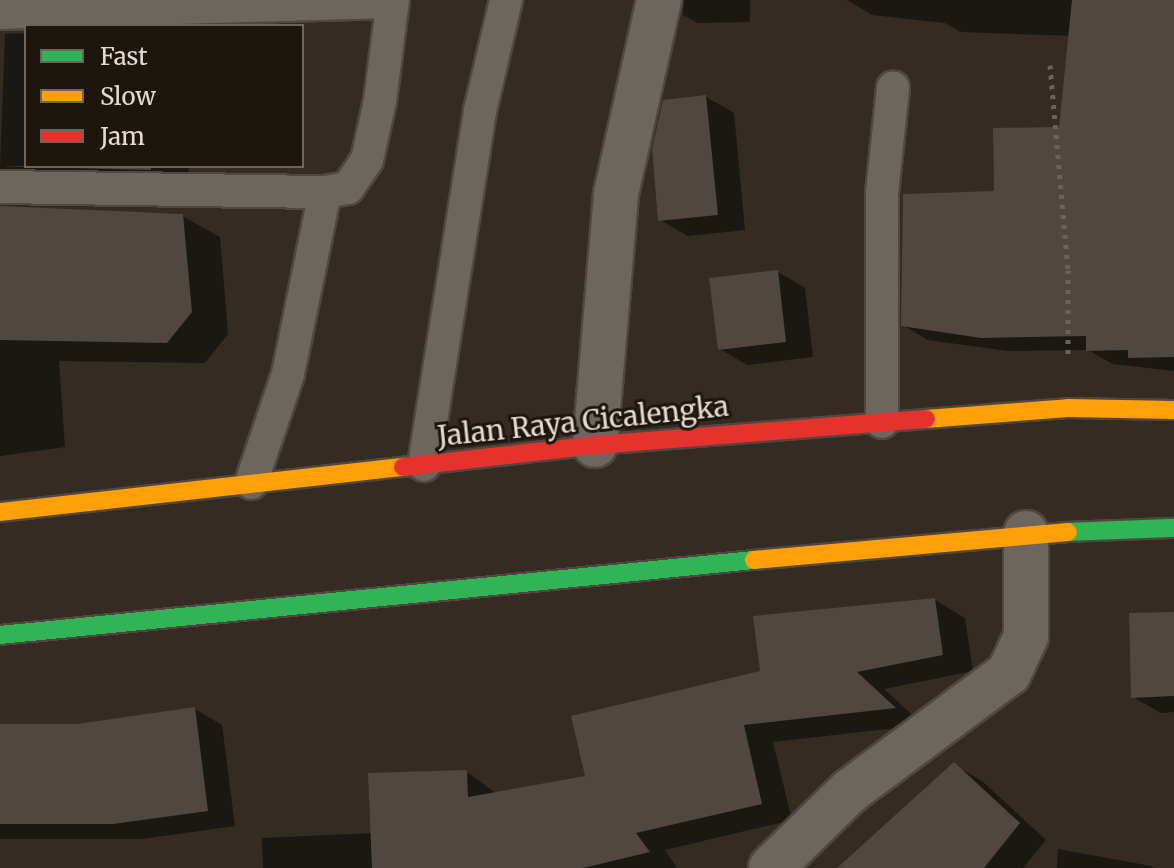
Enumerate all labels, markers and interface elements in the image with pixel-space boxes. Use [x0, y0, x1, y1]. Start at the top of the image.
legend [24, 24, 304, 168]
text: Fast [100, 41, 148, 72]
text: Slow [100, 81, 156, 112]
text: Jam [100, 121, 145, 152]
street label: Jalan Raya Cicalengka [436, 389, 730, 453]

